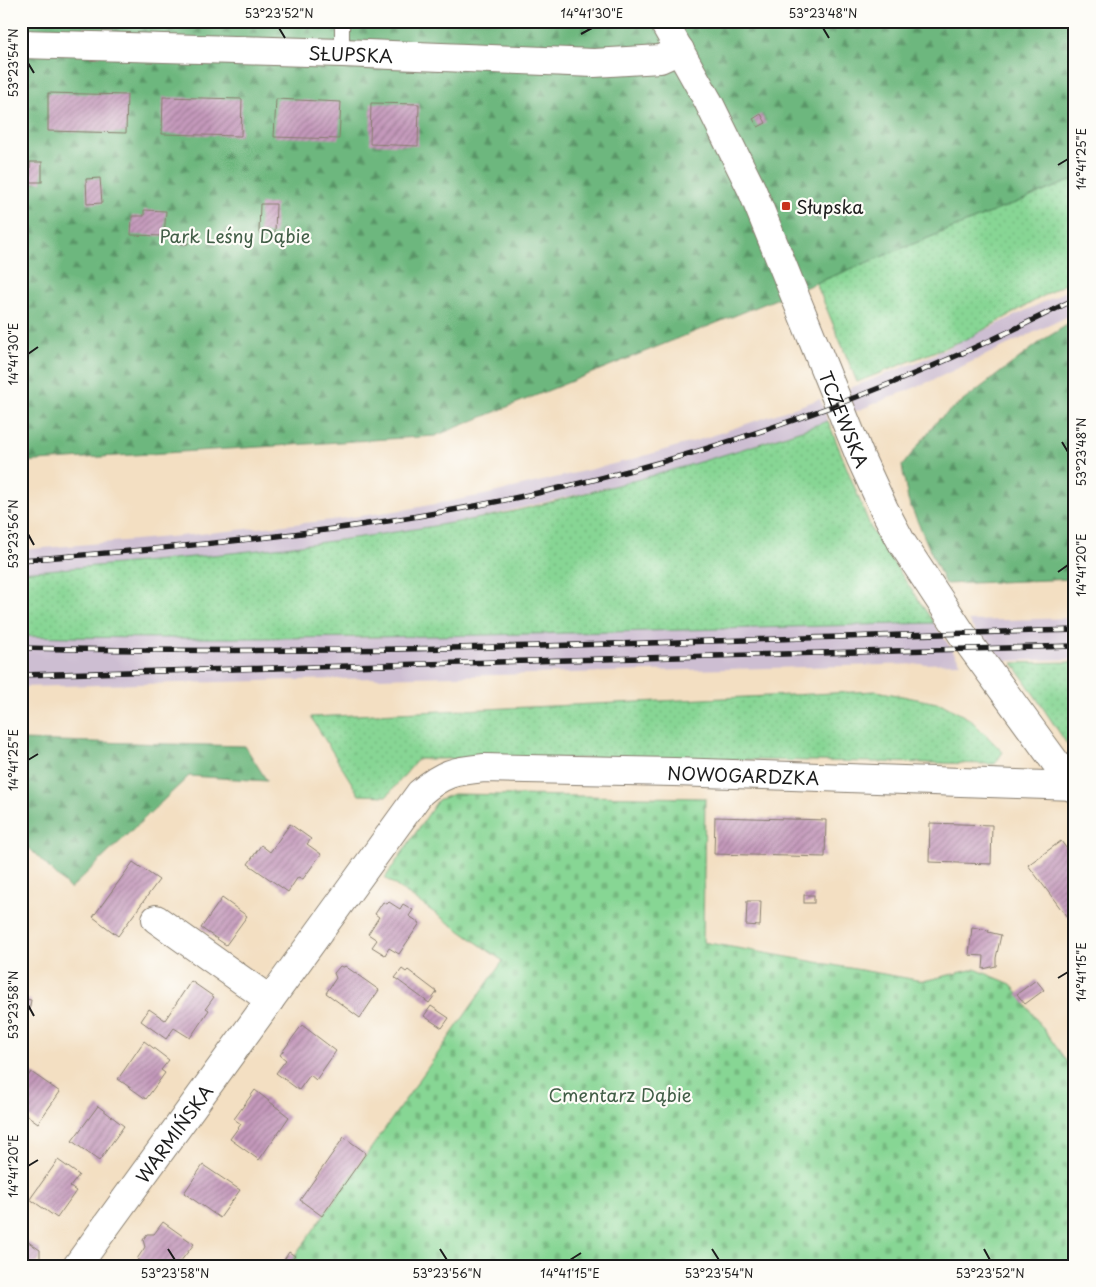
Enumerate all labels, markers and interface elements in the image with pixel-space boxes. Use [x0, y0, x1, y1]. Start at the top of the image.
text: 53°23'52"N [244, 4, 314, 22]
text: 14°41'30"E [561, 4, 623, 22]
text: 53°23'48"N [789, 4, 857, 22]
text: 53°23'54"N [4, 28, 22, 98]
street label: SŁUPSKA [308, 39, 394, 69]
text: 14°41'25"E [1072, 128, 1090, 190]
place label: Słupska [796, 193, 864, 220]
marker: Słupska [780, 200, 792, 212]
park label: Park Leśny Dąbie [160, 222, 311, 249]
text: 14°41'30"E [4, 323, 22, 385]
street label: TCZEWSKA [813, 366, 877, 472]
text: 53°23'48"N [1072, 418, 1090, 486]
text: 53°23'56"N [4, 499, 22, 569]
text: 14°41'20"E [1072, 533, 1090, 597]
text: 14°41'25"E [4, 729, 22, 791]
street label: NOWOGARDZKA [667, 758, 820, 791]
text: 14°41'15"E [1072, 942, 1090, 1002]
text: 53°23'58"N [4, 971, 22, 1039]
street label: WARMIŃSKA [128, 1078, 218, 1188]
park label: Cmentarz Dąbie [548, 1081, 692, 1108]
text: 14°41'20"E [4, 1134, 22, 1198]
text: 53°23'58"N [141, 1264, 209, 1282]
text: 53°23'56"N [412, 1264, 482, 1282]
text: 14°41'15"E [540, 1264, 600, 1282]
text: 53°23'54"N [684, 1264, 754, 1282]
text: 53°23'52"N [955, 1264, 1025, 1282]

